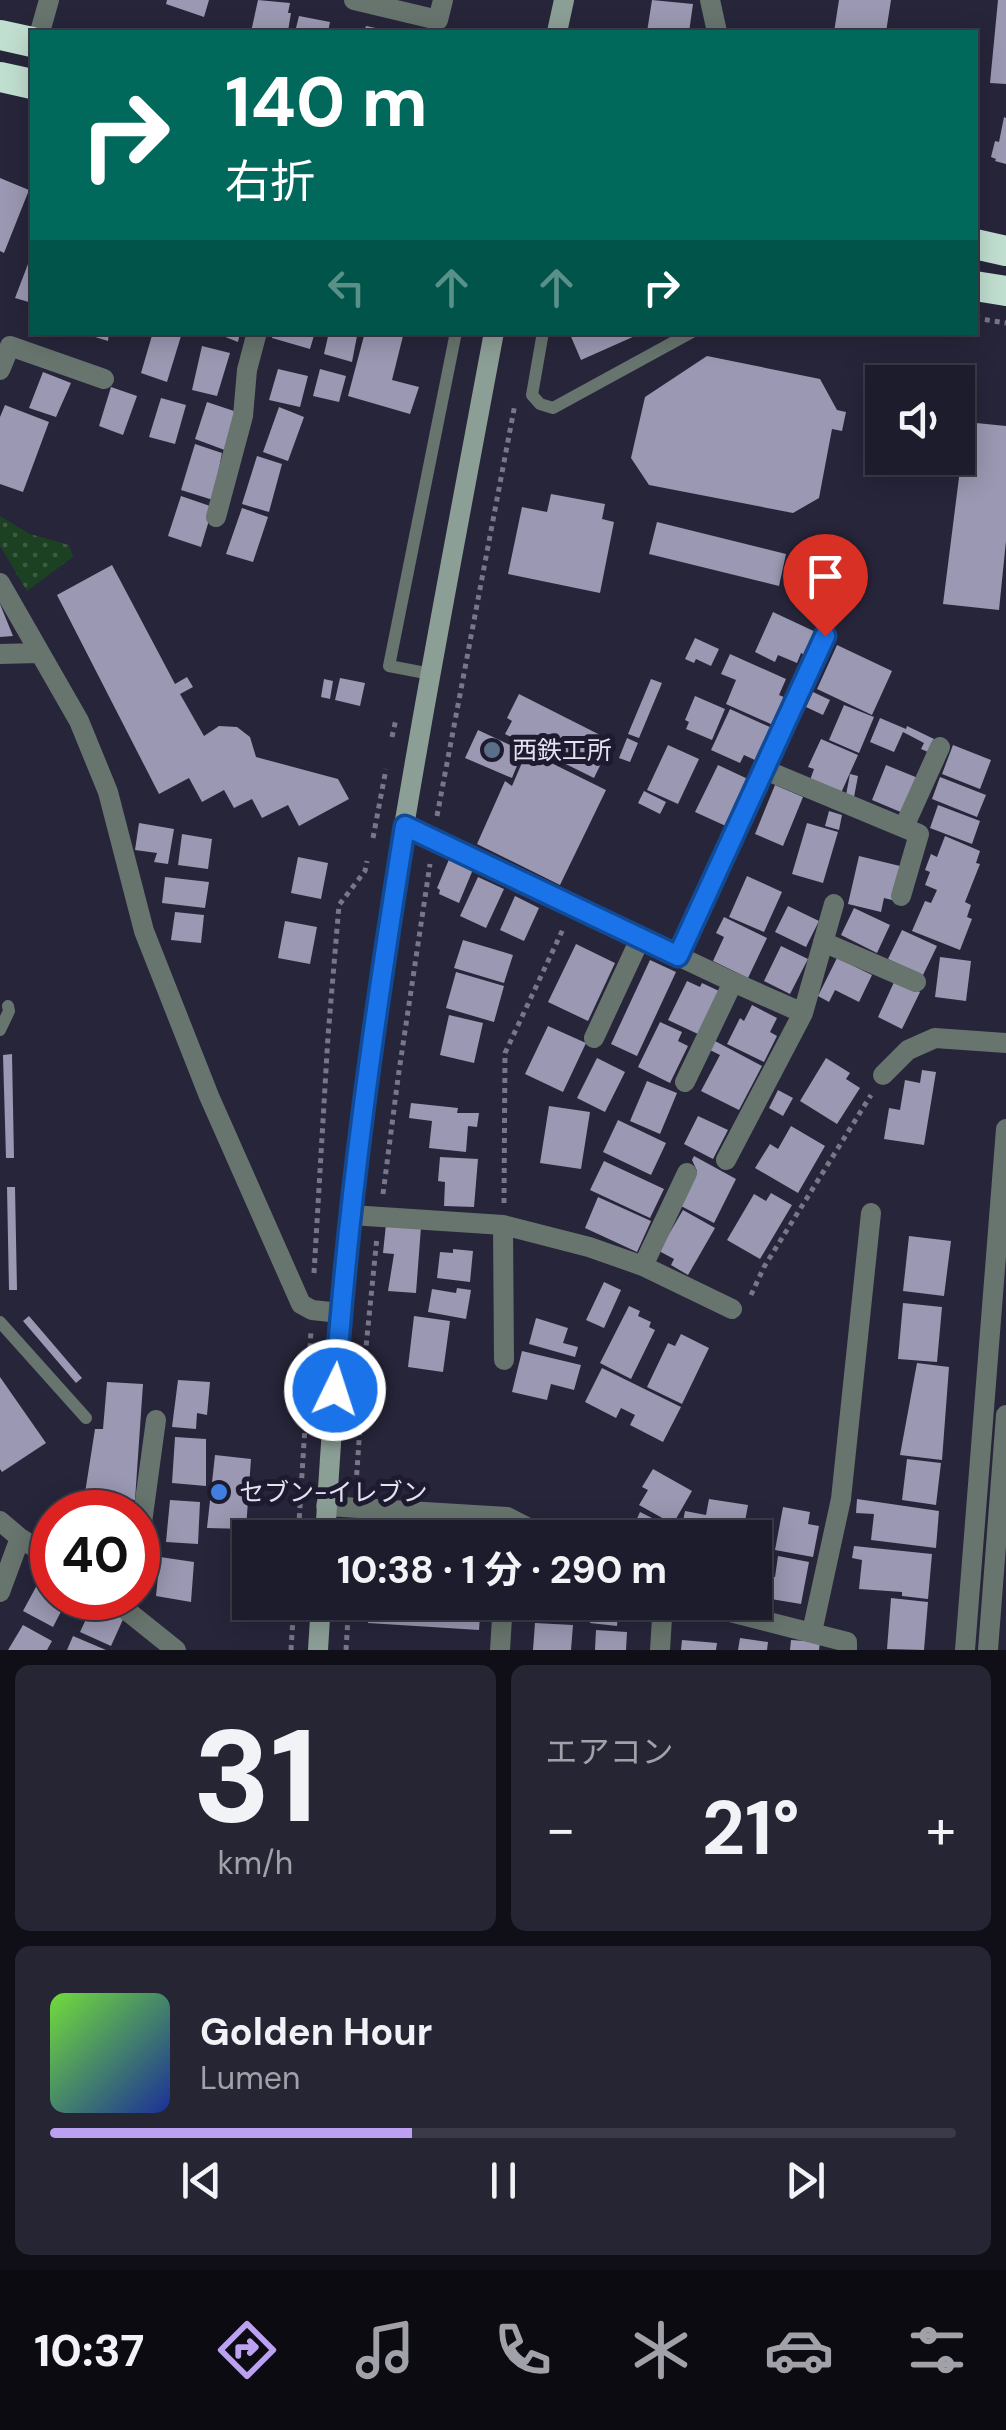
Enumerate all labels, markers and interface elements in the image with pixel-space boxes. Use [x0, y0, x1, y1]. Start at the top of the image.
text: 140 m [225, 57, 428, 148]
icon: right [60, 70, 190, 200]
text: 右折 [225, 152, 315, 211]
icon: left [319, 260, 374, 315]
icon: ahead [424, 260, 479, 315]
icon: ahead [529, 260, 584, 315]
icon: right [634, 260, 689, 315]
map controls [865, 365, 975, 475]
button: sound [865, 365, 975, 475]
pin [783, 534, 868, 637]
icon: arrive [798, 549, 853, 604]
place label: 西鉄工所 [512, 734, 612, 767]
marker: 西鉄工所 [481, 739, 503, 761]
position arrow [283, 1338, 387, 1442]
place label: セブン-イレブン [239, 1476, 428, 1509]
marker: セブン-イレブン [208, 1481, 230, 1503]
speed limit sign: 40 [30, 1490, 160, 1620]
text: 10:38 · 1 分 · 290 m [337, 1545, 667, 1595]
text: 31 [193, 1692, 318, 1861]
text: エアコン [546, 1731, 674, 1773]
text: 21° [702, 1780, 800, 1877]
text: − [546, 1793, 576, 1865]
text: + [926, 1793, 956, 1865]
text: km/h [217, 1842, 293, 1884]
text: Golden Hour [200, 2007, 432, 2057]
text: Lumen [200, 2057, 300, 2099]
icon: previous [174, 2153, 229, 2208]
icon: pause [476, 2153, 531, 2208]
icon: next [778, 2153, 833, 2208]
icon: directions [212, 2315, 282, 2385]
icon: music [350, 2315, 420, 2385]
icon: phone [488, 2315, 558, 2385]
icon: climate [626, 2315, 696, 2385]
icon: car [764, 2315, 834, 2385]
icon: filters [902, 2315, 972, 2385]
text: 10:37 [34, 2321, 144, 2380]

